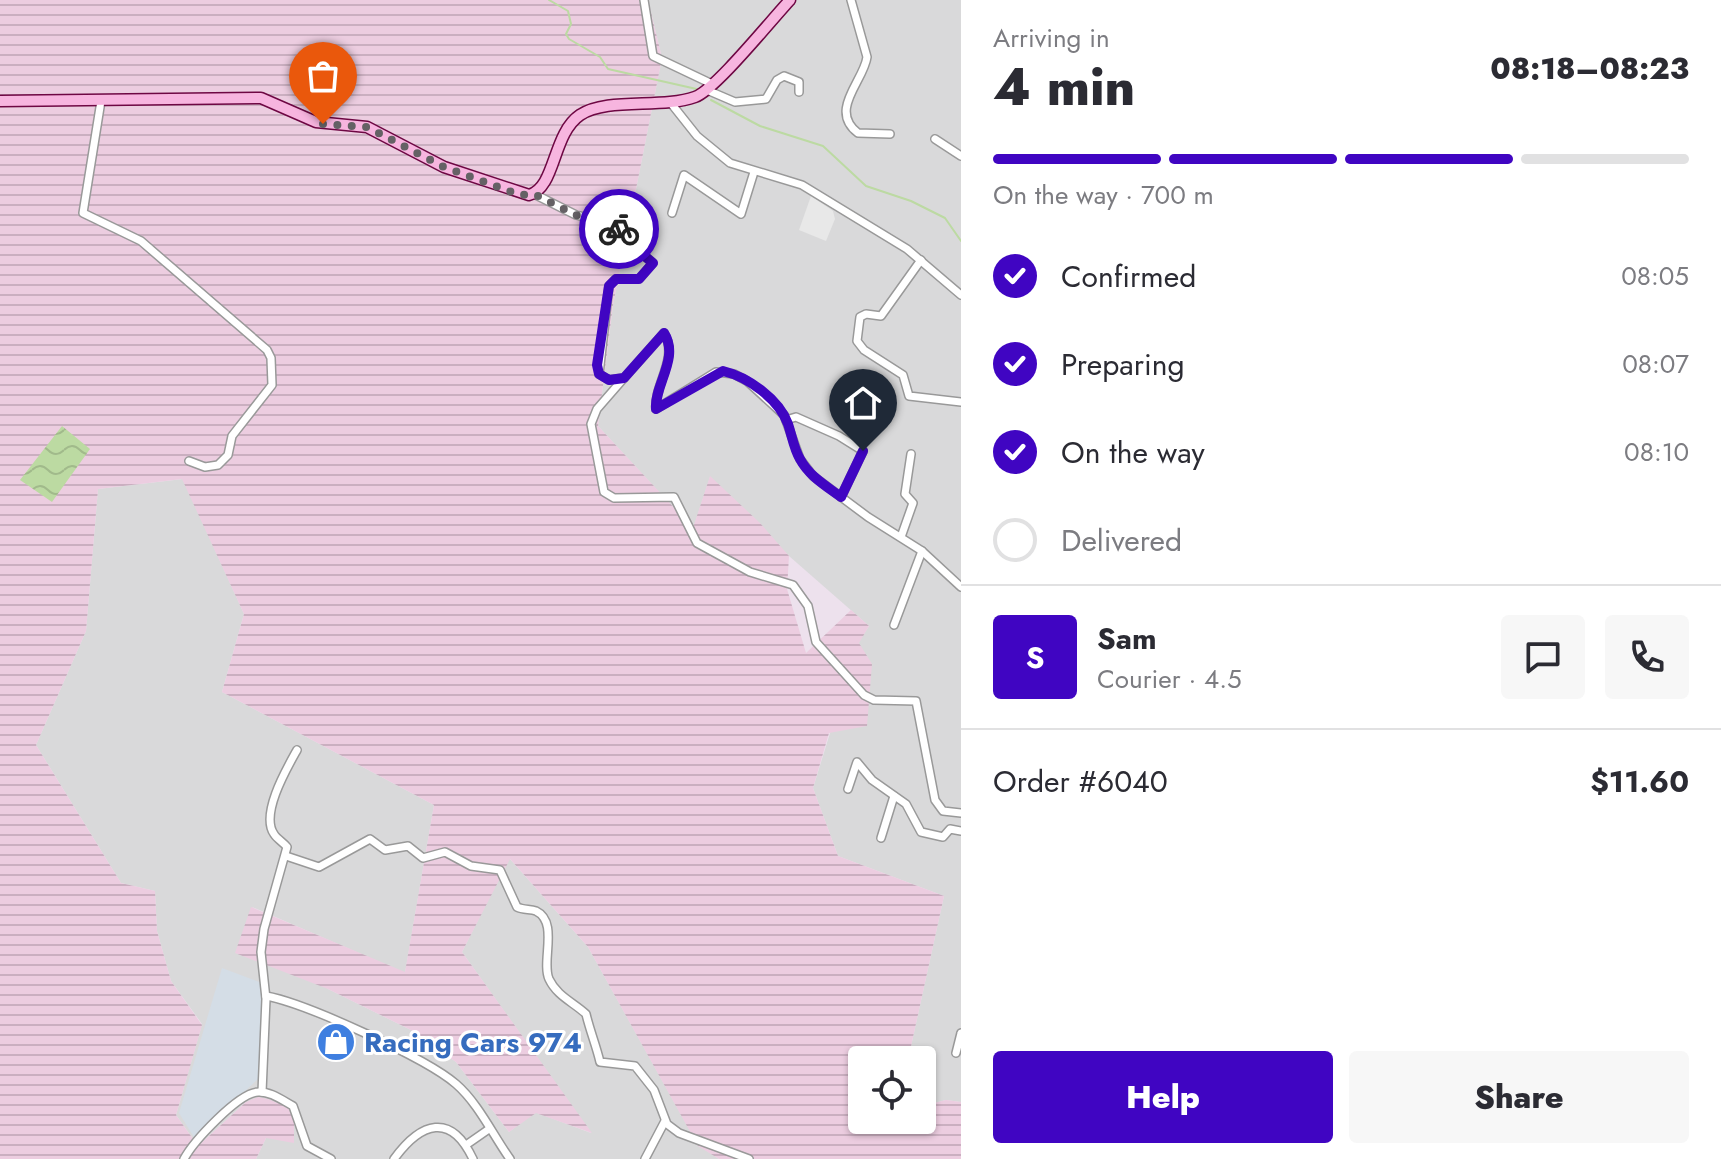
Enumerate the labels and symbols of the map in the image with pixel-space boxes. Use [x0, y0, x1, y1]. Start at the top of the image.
pin [289, 42, 357, 124]
courier [579, 189, 659, 269]
pin [829, 369, 897, 451]
shop icon: Racing Cars 974 [315, 1021, 357, 1063]
place label: Racing Cars 974 [364, 1022, 582, 1063]

